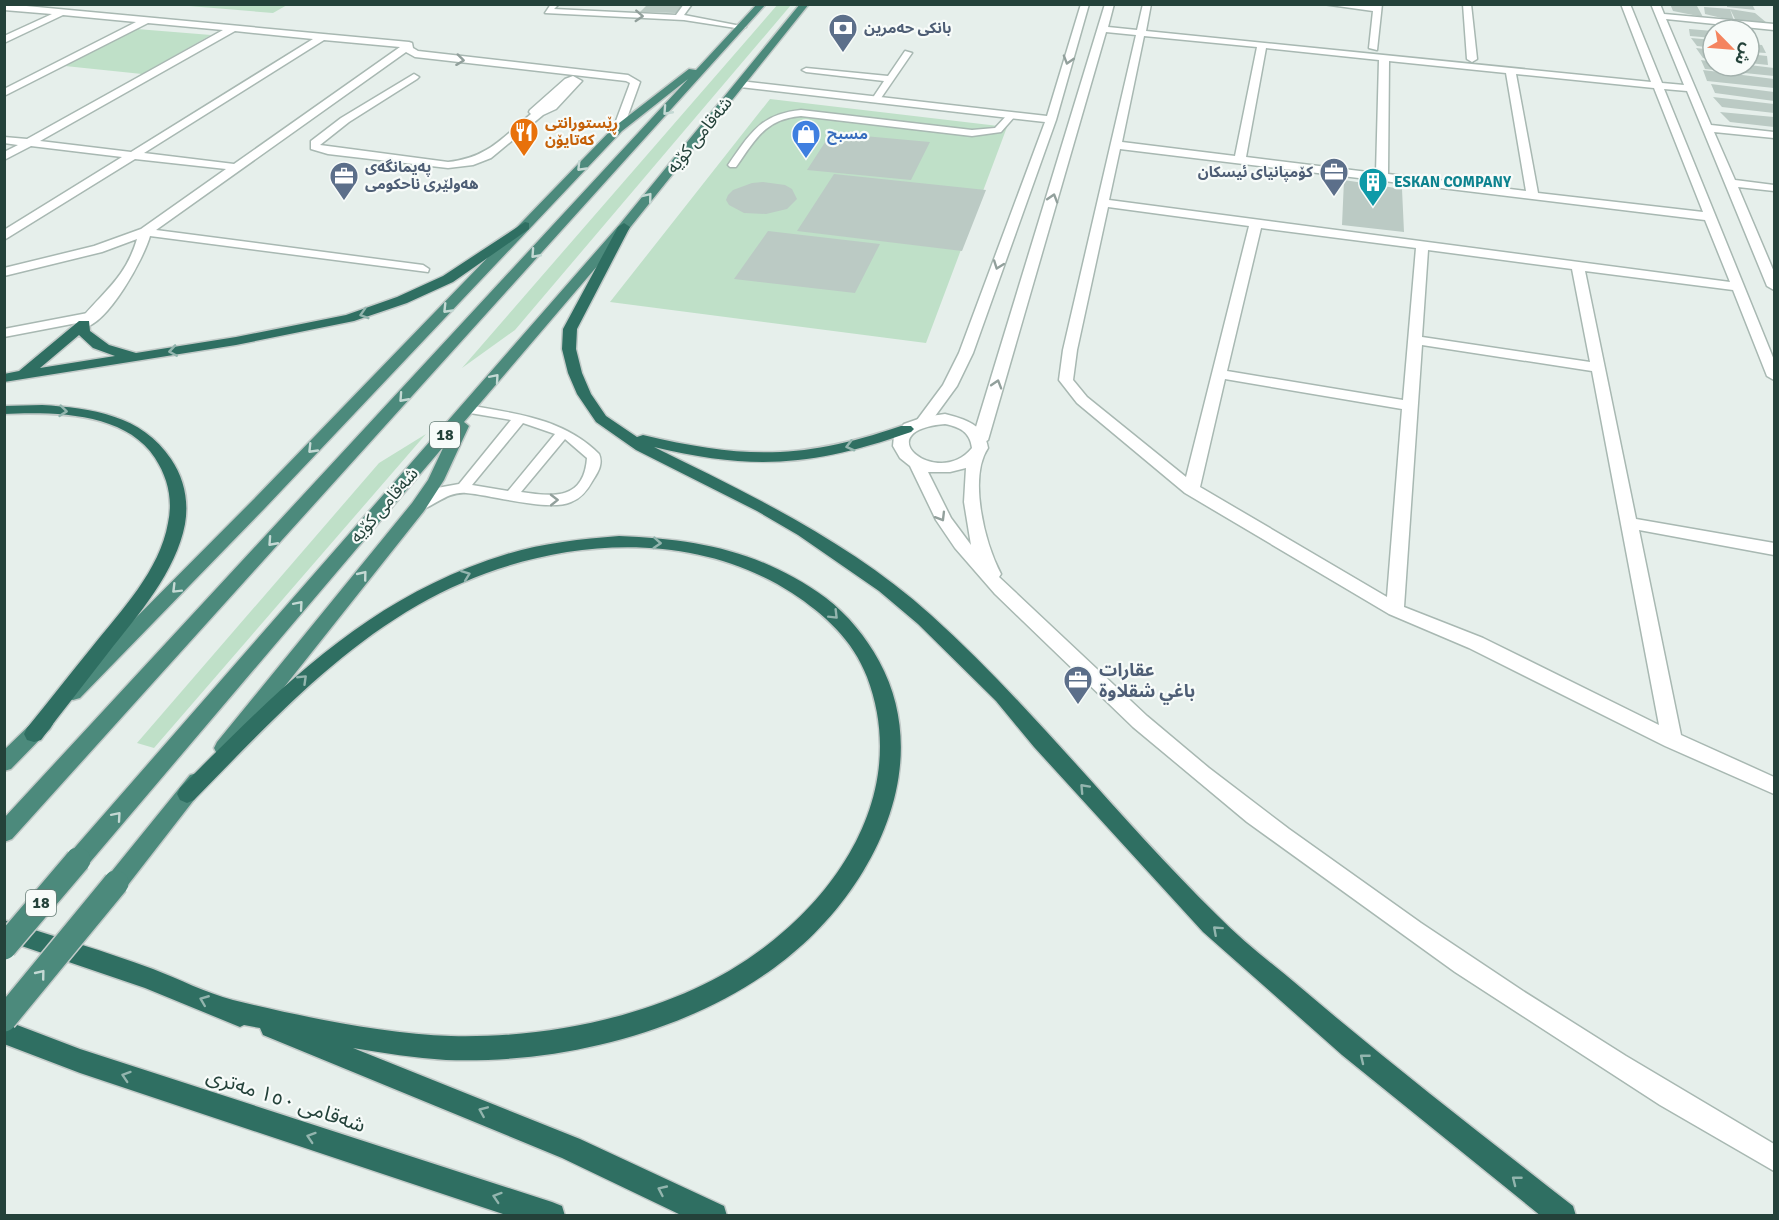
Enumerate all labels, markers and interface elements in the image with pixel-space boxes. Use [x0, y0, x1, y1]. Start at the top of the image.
one-way arrow [634, 9, 643, 22]
bank icon: بانكی حه‌مرین [827, 12, 859, 54]
north arrow [1701, 18, 1761, 78]
place label: بانكی حه‌مرین [864, 19, 951, 37]
text: ش [1730, 40, 1757, 68]
one-way arrow [456, 53, 465, 66]
one-way arrow [1063, 55, 1076, 65]
street label: شەقامی کۆیە [661, 92, 737, 178]
one-way arrow [663, 104, 674, 115]
place label: ڕێستورانتی کەتایۆن [545, 114, 618, 149]
restaurant icon: ڕێستورانتی کەتایۆن [508, 116, 540, 158]
shop icon: مسبح [790, 118, 822, 160]
place label: مسبح [827, 125, 868, 145]
office icon: کۆمپانیای ئیسکان [1318, 156, 1350, 198]
place label: پەیمانگەی هەولێری ناحکومی [365, 158, 479, 193]
office icon: پەیمانگەی هەولێری ناحکومی [328, 160, 360, 202]
one-way arrow [578, 160, 589, 171]
place label: کۆمپانیای ئیسکان [1198, 163, 1313, 182]
building icon: ESKAN COMPANY [1357, 166, 1389, 208]
place label: ESKAN COMPANY [1394, 173, 1512, 191]
one-way arrow [641, 193, 652, 204]
one-way arrow [1046, 193, 1058, 204]
one-way arrow [531, 247, 542, 258]
one-way arrow [992, 259, 1005, 269]
one-way arrow [444, 301, 455, 312]
one-way arrow [359, 307, 370, 319]
one-way arrow [168, 345, 177, 357]
one-way arrow [488, 374, 499, 385]
one-way arrow [990, 379, 1002, 390]
one-way arrow [399, 391, 410, 402]
one-way arrow [58, 404, 67, 417]
road number: 18 [430, 422, 460, 448]
one-way arrow [845, 439, 855, 452]
one-way arrow [308, 443, 319, 453]
street label: شەقامی کۆیە [345, 463, 423, 547]
one-way arrow [549, 494, 558, 506]
one-way arrow [933, 511, 945, 521]
one-way arrow [268, 535, 279, 546]
one-way arrow [652, 536, 661, 549]
one-way arrow [461, 569, 471, 582]
one-way arrow [356, 571, 367, 582]
one-way arrow [172, 582, 183, 592]
one-way arrow [292, 601, 303, 612]
one-way arrow [826, 608, 837, 619]
place label: عقارات باغي شقلاوة [1099, 659, 1195, 705]
office icon: عقارات باغي شقلاوة [1062, 664, 1094, 706]
one-way arrow [295, 675, 306, 686]
one-way arrow [1080, 784, 1091, 794]
one-way arrow [109, 812, 120, 823]
road number: 18 [26, 890, 56, 916]
one-way arrow [1213, 926, 1224, 937]
one-way arrow [34, 970, 45, 981]
one-way arrow [200, 995, 210, 1008]
one-way arrow [1360, 1055, 1371, 1066]
street label: شەقامی ١٥٠ مەتری [203, 1062, 369, 1138]
one-way arrow [121, 1071, 132, 1084]
one-way arrow [478, 1107, 489, 1119]
one-way arrow [307, 1132, 317, 1144]
one-way arrow [1512, 1177, 1523, 1188]
one-way arrow [657, 1185, 668, 1197]
one-way arrow [492, 1192, 503, 1205]

